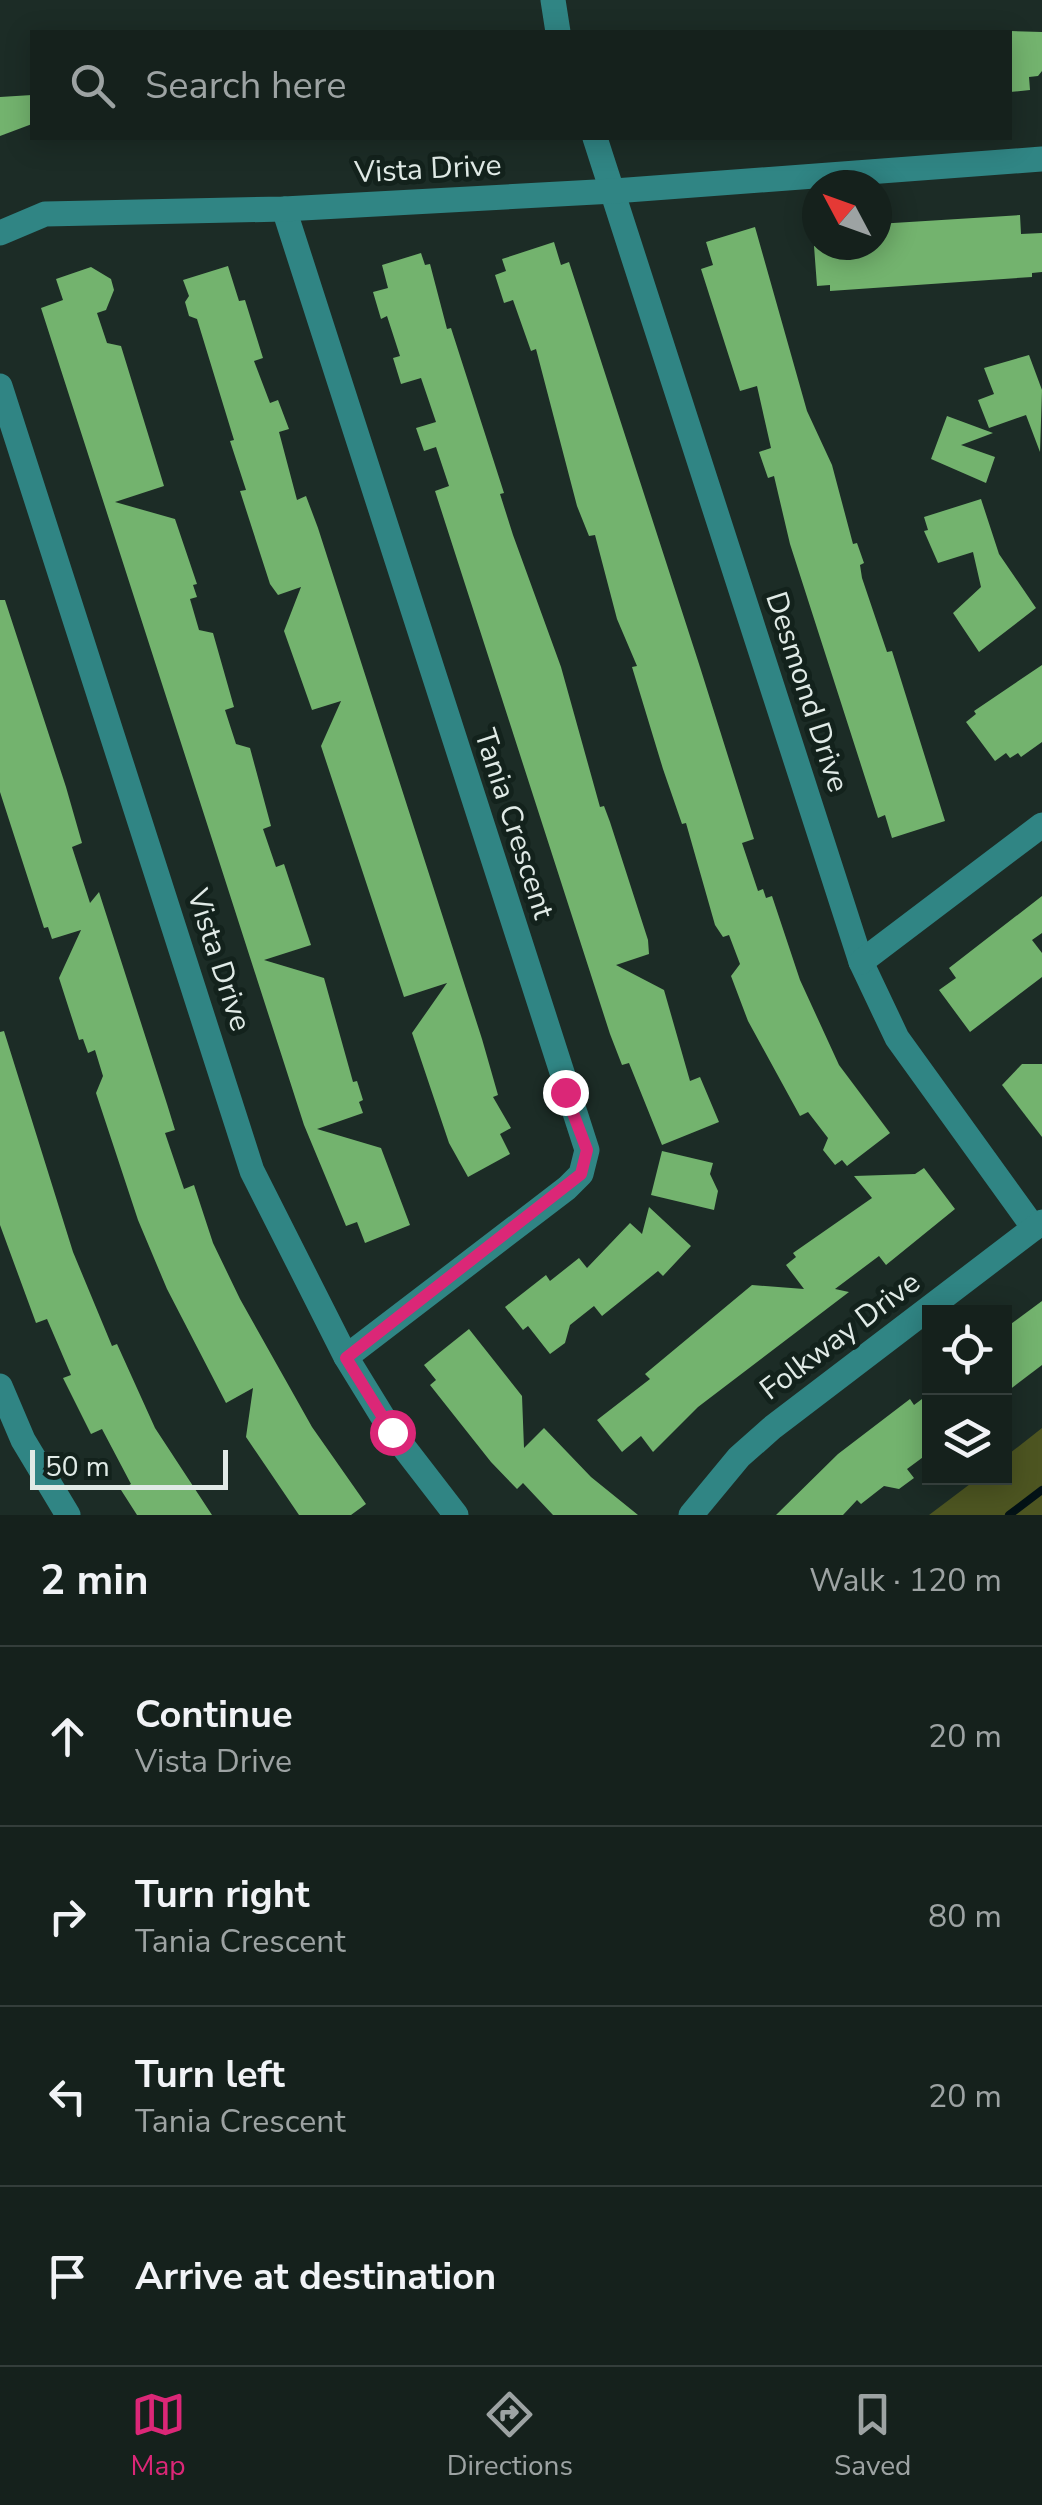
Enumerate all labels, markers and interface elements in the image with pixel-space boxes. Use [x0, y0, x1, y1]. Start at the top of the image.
search box [30, 30, 1012, 140]
icon: search [65, 58, 120, 113]
text: Search here [145, 60, 346, 111]
street label: Vista Drive [352, 145, 503, 193]
north arrow [802, 170, 892, 260]
street label: Desmond Drive [755, 587, 859, 797]
street label: Tania Crescent [464, 724, 564, 925]
street label: Vista Drive [176, 883, 261, 1036]
route end [543, 1070, 589, 1116]
street label: Folkway Drive [751, 1262, 929, 1410]
map controls [922, 1305, 1012, 1485]
button: locate [922, 1305, 1012, 1395]
button: layers [922, 1395, 1012, 1485]
route start [370, 1410, 416, 1456]
scale bar [30, 1445, 228, 1490]
text: 50 m [45, 1448, 110, 1486]
text: 2 min [40, 1552, 149, 1609]
text: Walk · 120 m [809, 1559, 1002, 1602]
text: Continue [135, 1689, 293, 1740]
icon: ahead [40, 1709, 95, 1764]
text: 20 m [928, 1715, 1002, 1758]
text: Vista Drive [135, 1740, 292, 1783]
text: Turn right [135, 1869, 310, 1920]
icon: right [40, 1889, 95, 1944]
text: 80 m [928, 1895, 1002, 1938]
text: Tania Crescent [135, 1920, 346, 1963]
text: Turn left [135, 2049, 285, 2100]
icon: left [40, 2069, 95, 2124]
text: 20 m [928, 2075, 1002, 2118]
text: Tania Crescent [135, 2100, 346, 2143]
icon: arrive [40, 2249, 95, 2304]
text: Arrive at destination [135, 2251, 496, 2302]
tab: Map [131, 2387, 186, 2485]
tab: Directions [447, 2387, 573, 2485]
tab: Saved [834, 2387, 911, 2485]

